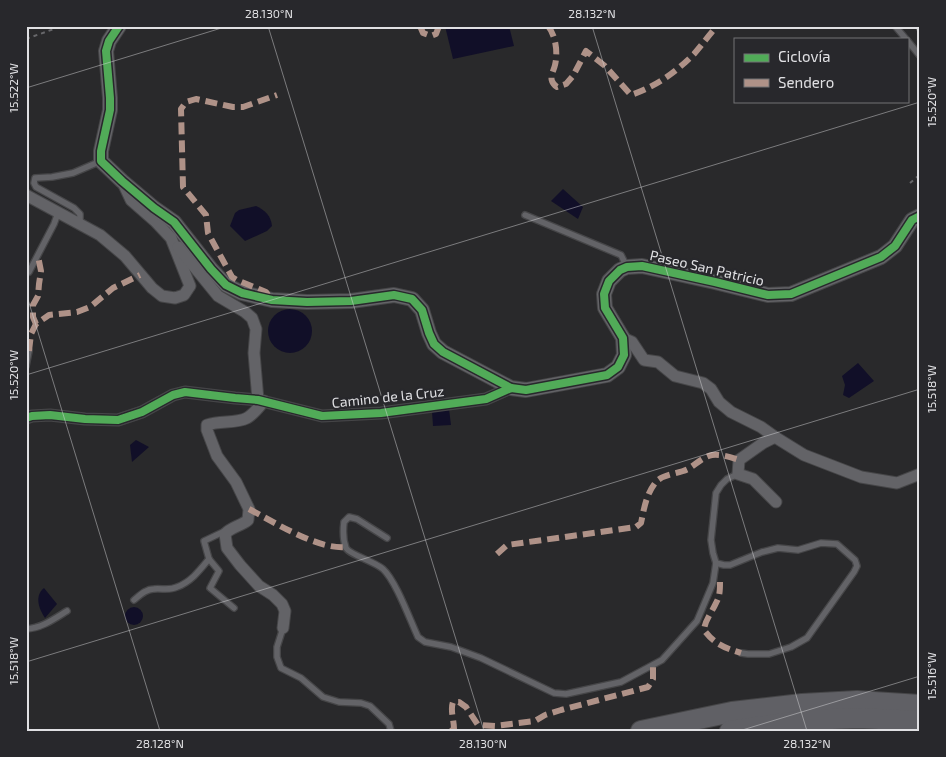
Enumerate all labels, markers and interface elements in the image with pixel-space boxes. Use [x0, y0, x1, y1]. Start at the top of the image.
text: 28.130°N [245, 6, 293, 20]
text: 28.132°N [568, 6, 616, 20]
legend [734, 38, 908, 102]
text: Ciclovía [778, 47, 830, 65]
text: 15.522°W [6, 63, 20, 113]
text: Sendero [778, 73, 834, 91]
text: 15.520°W [924, 77, 938, 127]
street label: Paseo San Patricio [648, 246, 766, 289]
text: 15.520°W [6, 350, 20, 400]
text: 15.518°W [924, 365, 938, 413]
street label: Camino de la Cruz [331, 382, 445, 411]
text: 15.518°W [6, 637, 20, 685]
text: 15.516°W [924, 652, 938, 700]
text: 28.128°N [136, 736, 184, 750]
text: 28.130°N [459, 736, 507, 750]
text: 28.132°N [783, 736, 831, 750]

